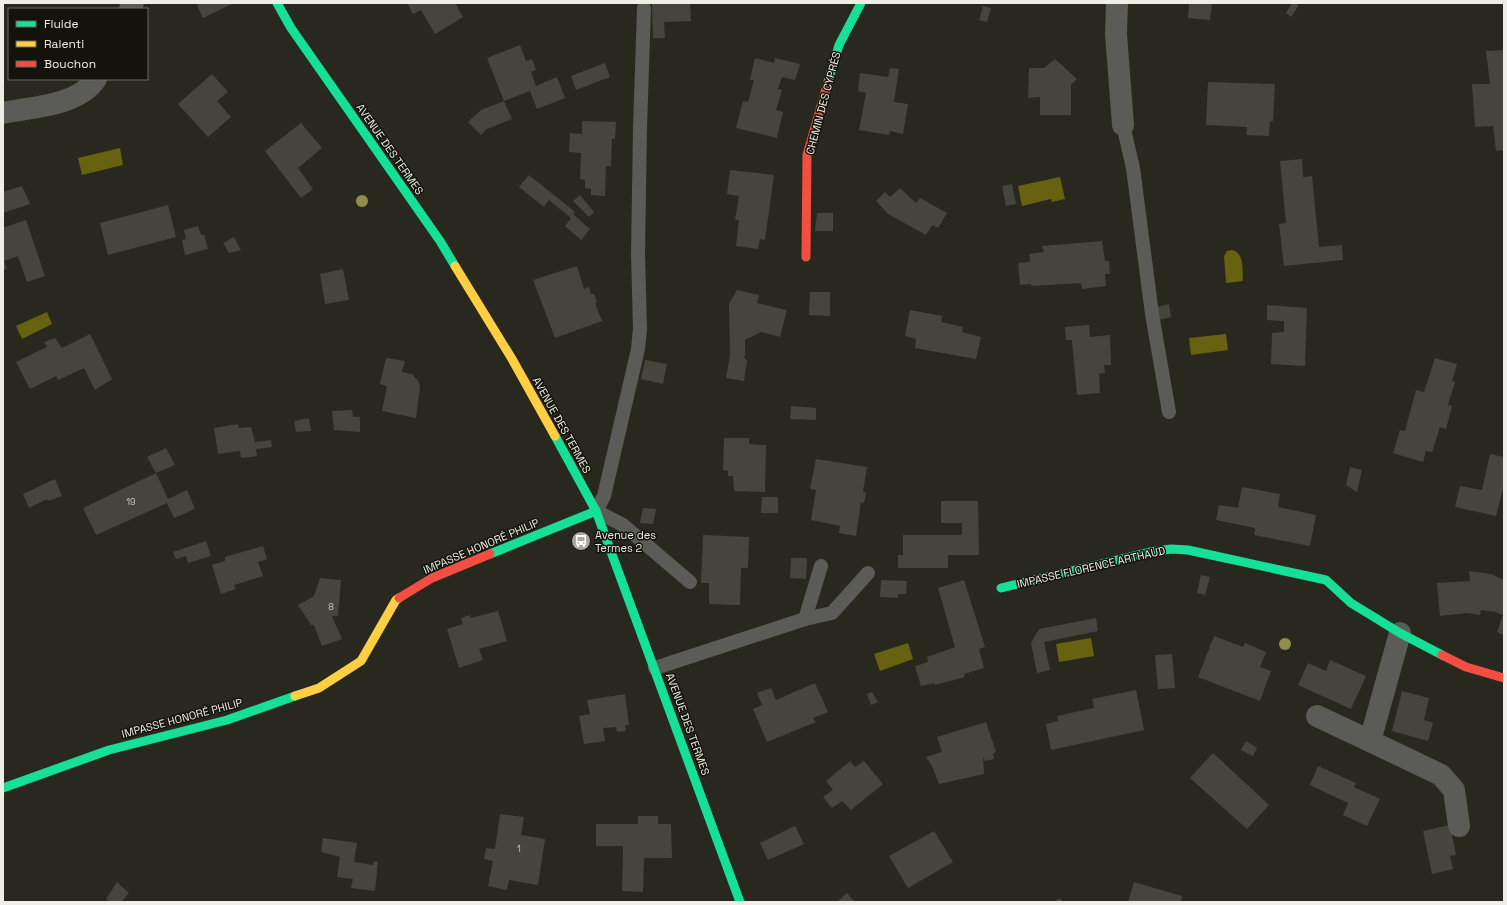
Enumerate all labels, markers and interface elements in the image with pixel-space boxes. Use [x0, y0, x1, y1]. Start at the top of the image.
legend [8, 8, 148, 80]
text: Fluide [44, 16, 79, 32]
text: Ralenti [44, 36, 84, 52]
street label: CHEMIN DES CYPRÈS [803, 50, 844, 156]
text: Bouchon [44, 56, 96, 72]
street label: AVENUE DES TERMES [353, 101, 427, 197]
street label: AVENUE DES TERMES [530, 374, 594, 476]
house number: 19 [126, 496, 136, 508]
street label: IMPASSE HONORÉ PHILIP [421, 515, 541, 577]
place label: Avenue des Termes 2 [595, 528, 656, 555]
bus stop icon: Avenue des Termes 2 [570, 530, 592, 552]
street label: IMPASSE FLORENCE ARTHAUD [1015, 543, 1167, 591]
house number: 8 [328, 601, 334, 613]
street label: AVENUE DES TERMES [663, 671, 713, 777]
street label: IMPASSE HONORÉ PHILIP [120, 695, 244, 741]
house number: 1 [517, 843, 521, 855]

